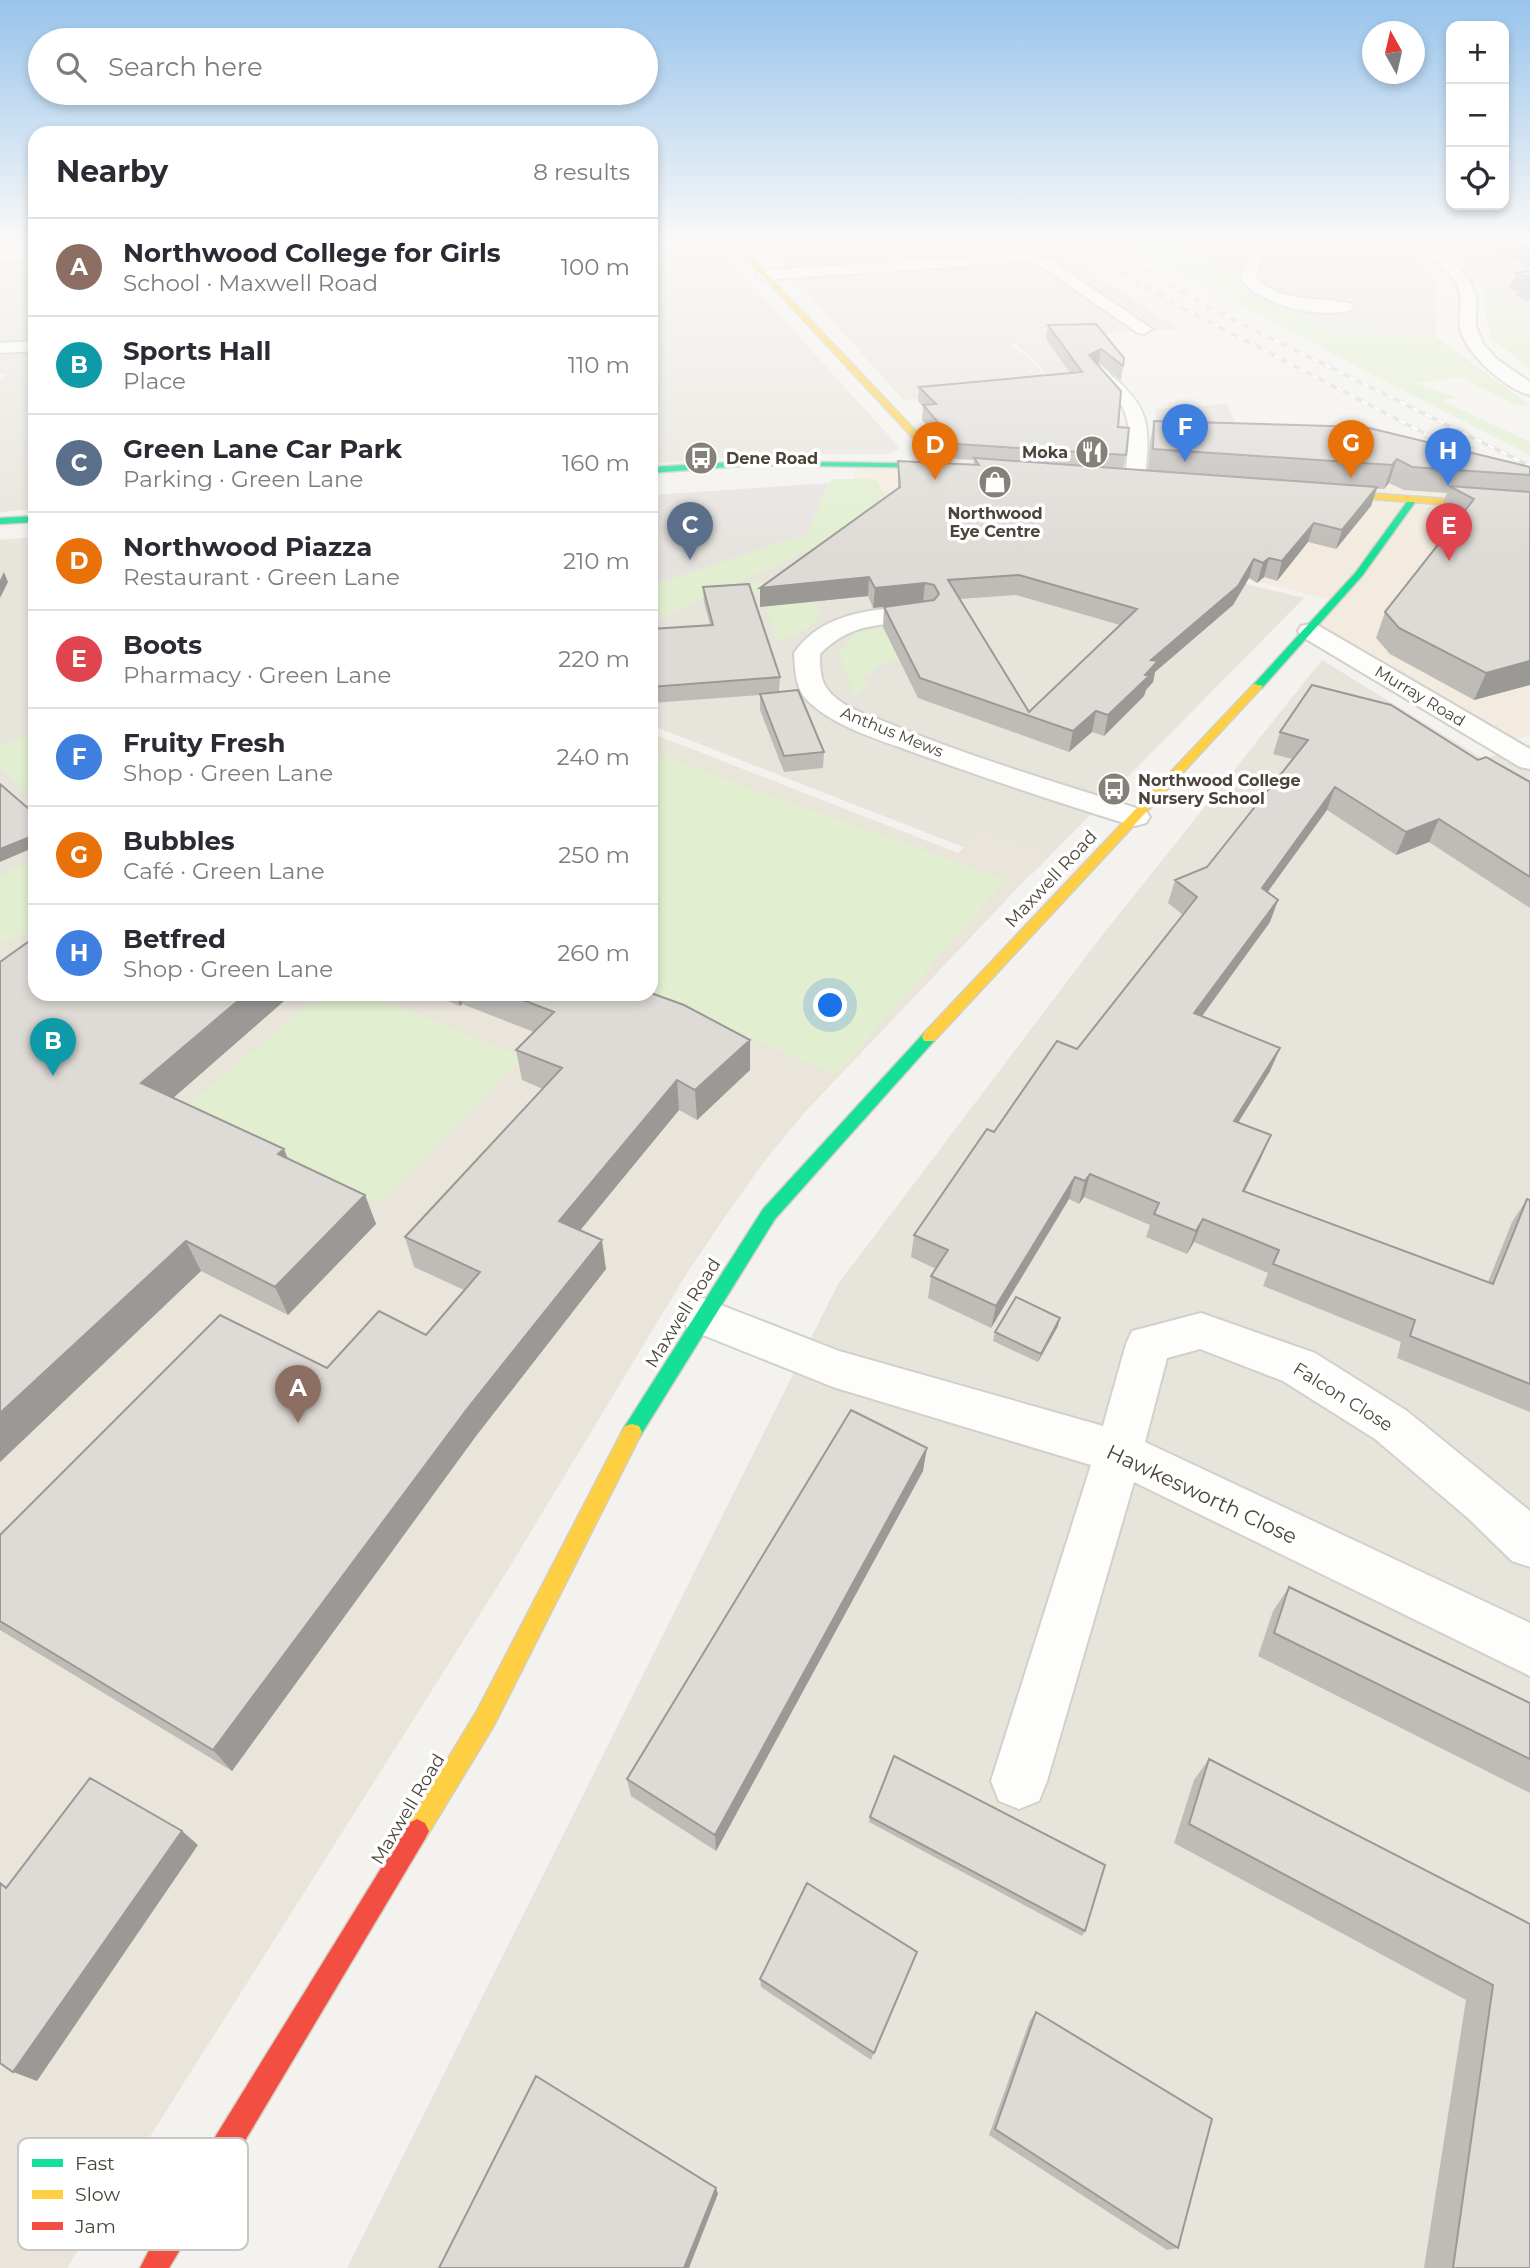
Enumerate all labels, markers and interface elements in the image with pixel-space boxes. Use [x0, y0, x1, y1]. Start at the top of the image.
north arrow [1362, 21, 1425, 84]
map controls [1446, 21, 1509, 210]
button: + [1446, 21, 1509, 84]
search box [28, 28, 658, 105]
icon: search [52, 48, 90, 86]
text: Search here [108, 51, 263, 83]
button: − [1446, 84, 1509, 147]
button: locate [1446, 147, 1509, 210]
text: Nearby [56, 153, 168, 190]
text: 8 results [533, 158, 630, 186]
text: Northwood College for Girls [123, 237, 501, 269]
text: A [70, 253, 88, 281]
text: 100 m [561, 253, 630, 281]
text: School · Maxwell Road [123, 269, 378, 297]
text: Sports Hall [123, 335, 271, 367]
text: B [70, 351, 88, 379]
text: 110 m [568, 351, 630, 379]
text: Place [123, 367, 186, 395]
pin: F [1162, 404, 1208, 462]
pin: G [1328, 420, 1374, 478]
pin: D [912, 422, 958, 480]
pin: H [1425, 428, 1471, 486]
text: Green Lane Car Park [123, 433, 402, 465]
restaurant icon: Moka [1073, 433, 1111, 471]
bus stop icon: Dene Road [682, 439, 720, 477]
place label: Moka [1022, 443, 1068, 462]
text: C [71, 449, 87, 477]
text: 160 m [562, 449, 630, 477]
place label: Dene Road [726, 449, 818, 468]
shop icon: Northwood Eye Centre [976, 463, 1014, 501]
text: Parking · Green Lane [123, 465, 364, 493]
pin: C [667, 502, 713, 560]
pin: E [1426, 503, 1472, 561]
place label: Northwood Eye Centre [947, 504, 1043, 541]
text: Northwood Piazza [123, 531, 372, 563]
text: D [70, 547, 89, 575]
text: 210 m [563, 547, 630, 575]
text: Restaurant · Green Lane [123, 563, 400, 591]
text: Boots [123, 629, 202, 661]
text: E [71, 645, 87, 673]
text: 220 m [558, 645, 630, 673]
text: Pharmacy · Green Lane [123, 661, 391, 689]
street label: Murray Road [1371, 662, 1469, 730]
street label: Anthus Mews [838, 703, 946, 761]
text: Fruity Fresh [123, 727, 285, 759]
text: F [72, 743, 86, 771]
text: 240 m [557, 743, 630, 771]
text: Shop · Green Lane [123, 759, 333, 787]
bus stop icon: Northwood College Nursery School [1095, 770, 1133, 808]
place label: Northwood College Nursery School [1138, 771, 1301, 808]
text: Bubbles [123, 825, 235, 857]
street label: Maxwell Road [1000, 826, 1102, 932]
text: G [70, 841, 88, 869]
text: 250 m [558, 841, 630, 869]
text: Café · Green Lane [123, 857, 325, 885]
text: Betfred [123, 923, 226, 955]
text: H [70, 939, 88, 967]
text: 260 m [557, 939, 630, 967]
text: Shop · Green Lane [123, 955, 333, 983]
your location [813, 988, 847, 1022]
pin: B [30, 1018, 76, 1076]
street label: Maxwell Road [641, 1254, 725, 1372]
street label: Falcon Close [1289, 1358, 1397, 1436]
pin: A [275, 1365, 321, 1423]
street label: Hawkesworth Close [1103, 1439, 1301, 1549]
street label: Maxwell Road [366, 1750, 450, 1868]
legend [18, 2138, 248, 2250]
text: Fast [75, 2152, 115, 2175]
text: Slow [75, 2183, 120, 2206]
text: Jam [74, 2215, 116, 2238]

